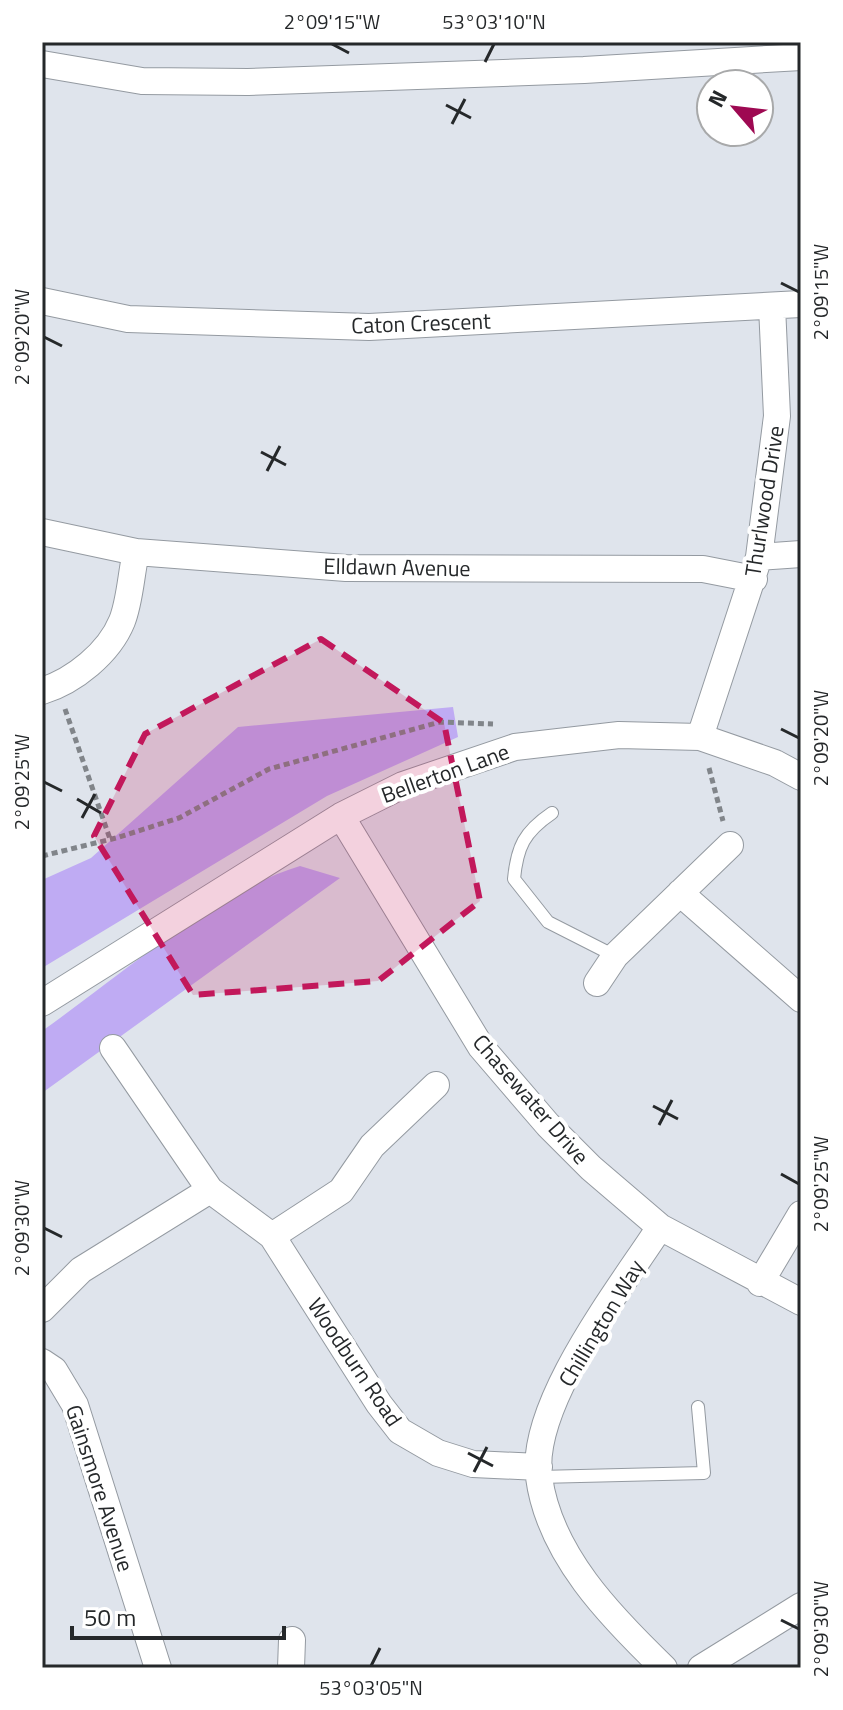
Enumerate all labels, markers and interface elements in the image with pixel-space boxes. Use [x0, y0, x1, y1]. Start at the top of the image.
text: 2°09'15"W [284, 6, 381, 37]
text: 53°03'10"N [442, 6, 546, 37]
north arrow [695, 68, 775, 148]
text: N [699, 84, 736, 113]
text: 2°09'15"W [805, 243, 836, 340]
text: 2°09'20"W [6, 288, 37, 385]
street label: Caton Crescent [351, 304, 492, 342]
street label: Thurlwood Drive [735, 423, 793, 579]
street label: Elldawn Avenue [323, 549, 471, 585]
text: 2°09'20"W [805, 689, 836, 786]
text: 2°09'25"W [6, 733, 37, 830]
street label: Bellerton Lane [376, 734, 514, 812]
street label: Chasewater Drive [465, 1026, 597, 1172]
text: 2°09'25"W [805, 1135, 836, 1232]
text: 2°09'30"W [6, 1179, 37, 1276]
street label: Chillington Way [549, 1252, 653, 1393]
street label: Woodburn Road [299, 1291, 411, 1433]
street label: Gainsmore Avenue [57, 1400, 143, 1576]
text: 2°09'30"W [805, 1580, 836, 1677]
scale bar [72, 1590, 284, 1640]
text: 50 m [84, 1599, 136, 1635]
text: 53°03'05"N [319, 1672, 423, 1703]

